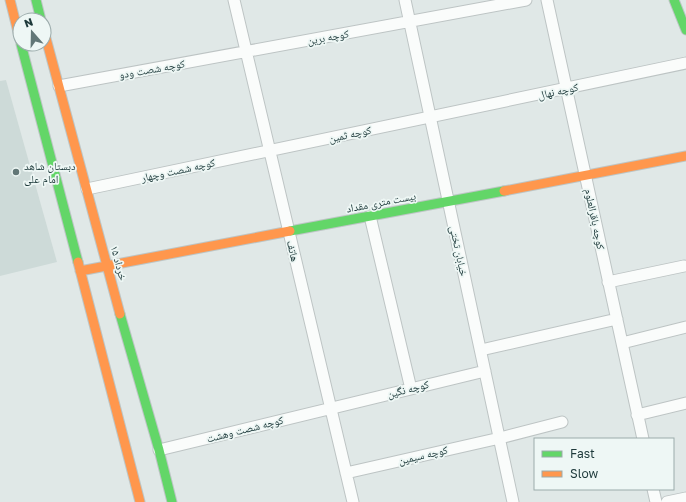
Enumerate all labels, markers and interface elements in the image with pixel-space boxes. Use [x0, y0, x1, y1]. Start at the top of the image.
north arrow [12, 12, 52, 52]
text: N [22, 15, 35, 30]
street label: کوچه برین [306, 26, 350, 48]
street label: کوچه شصت ودو [118, 56, 187, 82]
street label: کوچه نهال [537, 80, 580, 102]
street label: کوچه ثمین [327, 123, 373, 145]
street label: کوچه شصت وچهار [139, 155, 217, 185]
place label: دبستان شاهد امام علی [24, 159, 76, 186]
marker: دبستان شاهد امام علی [11, 167, 21, 177]
street label: کوچه باقرالعلوم [582, 187, 608, 251]
street label: بیست متری مقداد [345, 188, 417, 216]
street label: خیابان تختی [447, 224, 471, 278]
street label: هاتف [285, 239, 302, 263]
street label: ۱۵ خرداد [109, 244, 130, 282]
street label: کوچه نگین [385, 377, 431, 401]
street label: کوچه شصت وهشت [205, 413, 285, 445]
legend [534, 438, 674, 490]
street label: کوچه سیمین [397, 442, 450, 468]
text: Fast [570, 446, 595, 461]
text: Slow [570, 466, 598, 481]

